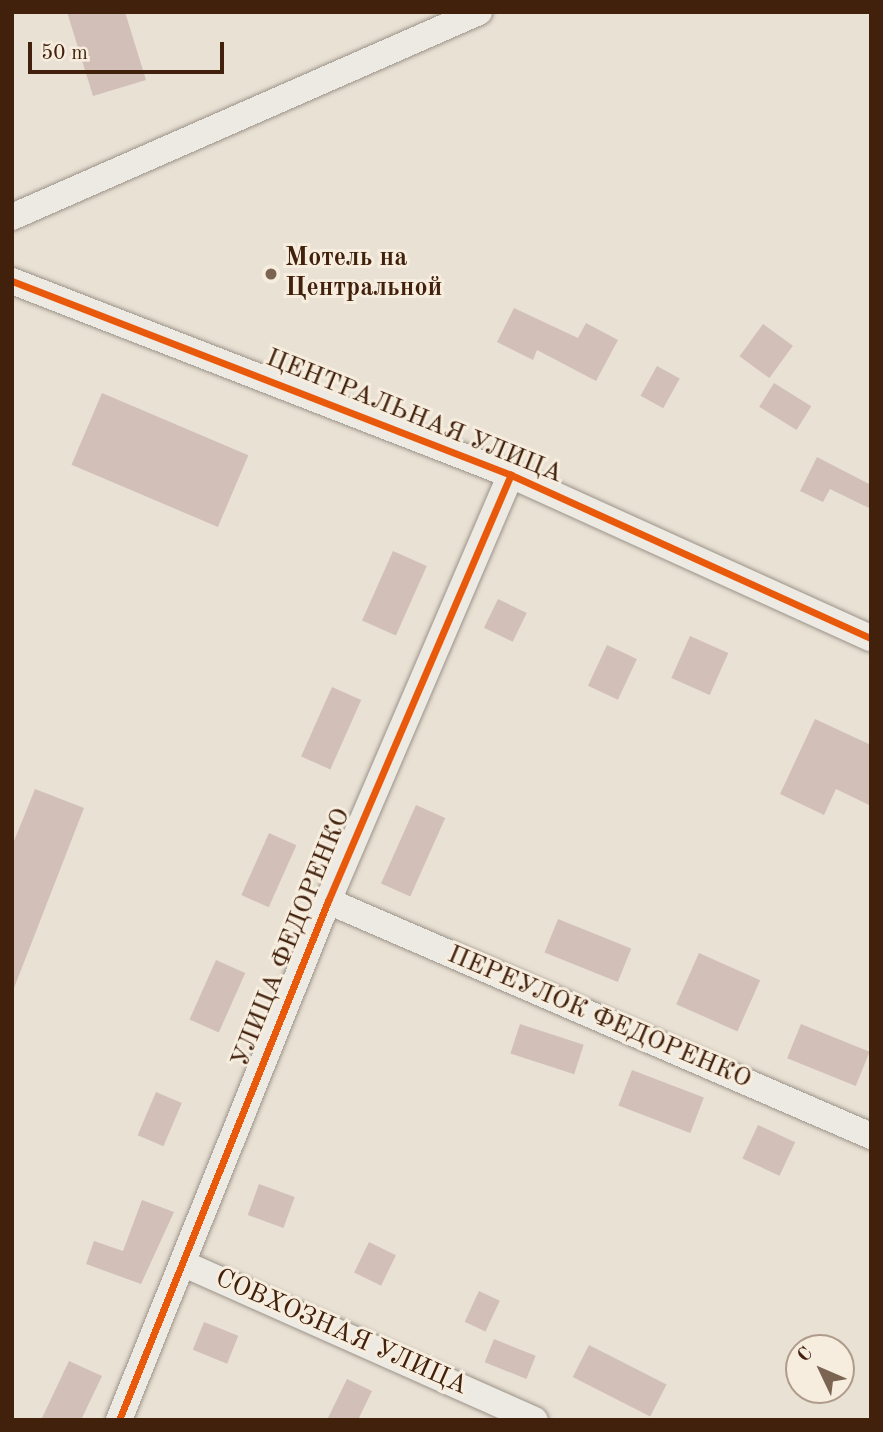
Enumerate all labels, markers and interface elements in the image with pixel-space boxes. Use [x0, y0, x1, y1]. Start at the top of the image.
scale bar [32, 28, 228, 72]
text: 50 m [41, 43, 88, 64]
place label: Мотель на Центральной [285, 243, 442, 304]
marker: Мотель на Центральной [263, 266, 279, 282]
street label: ЦЕНТРАЛЬНАЯ УЛИЦА [261, 343, 567, 491]
street label: УЛИЦА ФЕДОРЕНКО [226, 804, 358, 1072]
street label: ПЕРЕУЛОК ФЕДОРЕНКО [442, 940, 756, 1096]
street label: СОВХОЗНАЯ УЛИЦА [210, 1263, 472, 1403]
north arrow [785, 1334, 855, 1404]
text: С [795, 1344, 817, 1367]

